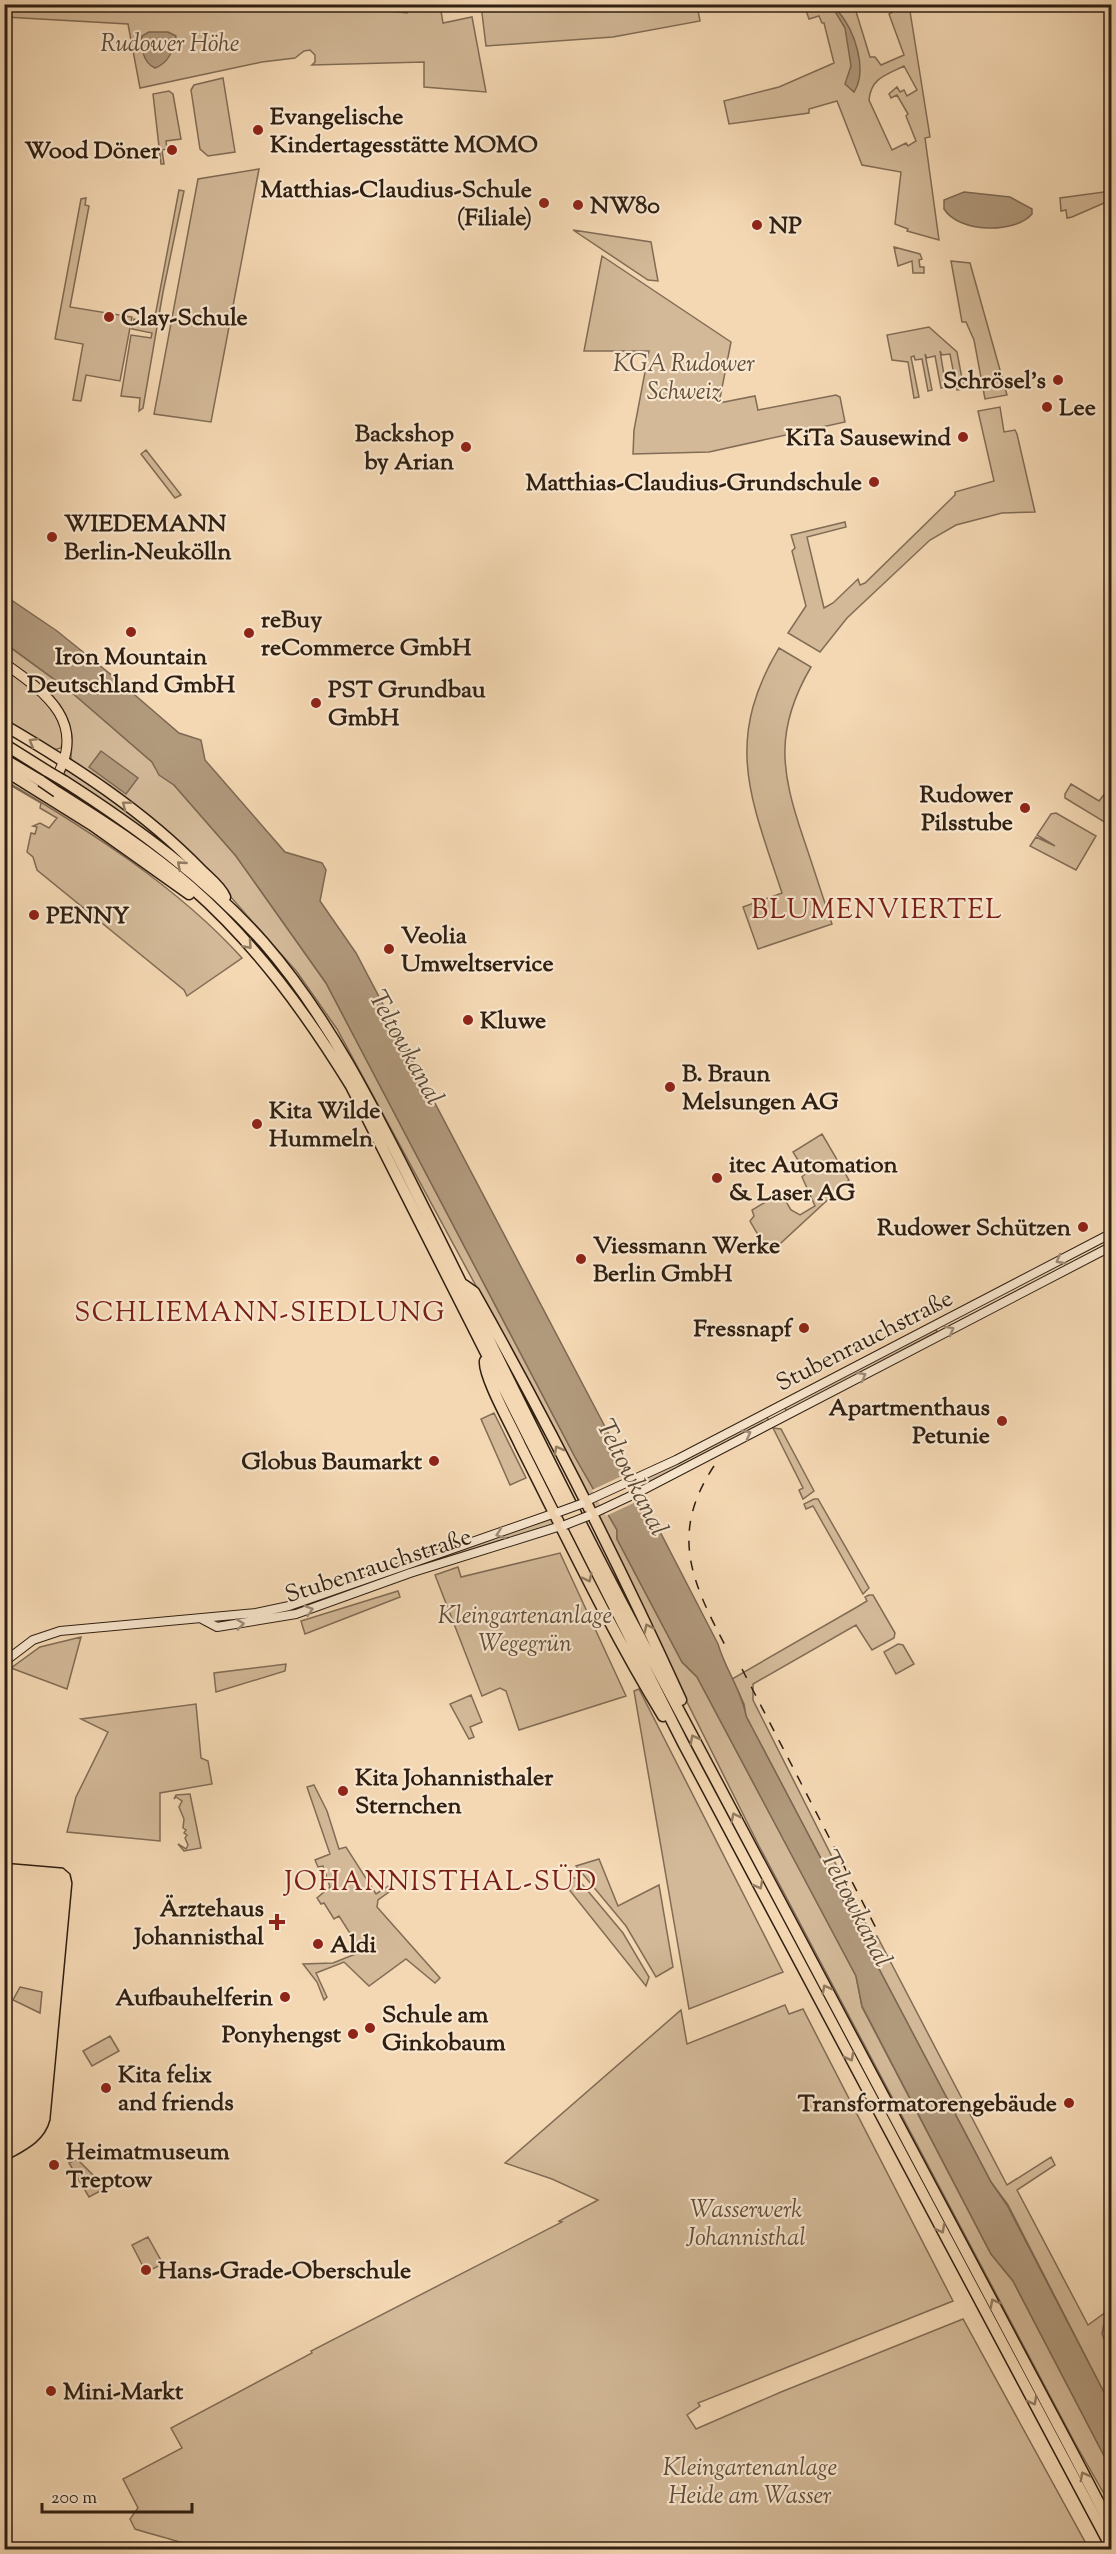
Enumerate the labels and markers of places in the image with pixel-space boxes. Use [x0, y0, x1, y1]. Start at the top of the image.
place label: Evangelische Kindertagesstätte MOMO [270, 101, 538, 163]
marker: Evangelische Kindertagesstätte MOMO [251, 123, 265, 137]
place label: Wood Döner [24, 135, 161, 169]
marker: Wood Döner [165, 143, 179, 157]
place label: Matthias-Claudius-Schule (Filiale) [261, 174, 532, 236]
place label: NW80 [590, 190, 660, 224]
marker: Matthias-Claudius-Schule (Filiale) [537, 196, 551, 210]
marker: NW80 [571, 198, 585, 212]
place label: NP [769, 210, 802, 244]
marker: NP [750, 218, 764, 232]
place label: Clay-Schule [121, 302, 248, 336]
marker: Clay-Schule [102, 310, 116, 324]
place label: Schrösel’s [943, 365, 1046, 399]
marker: Schrösel’s [1051, 373, 1065, 387]
place label: Lee [1059, 392, 1096, 426]
marker: Lee [1040, 400, 1054, 414]
place label: Backshop by Arian [355, 418, 455, 480]
place label: KiTa Sausewind [786, 422, 951, 456]
marker: KiTa Sausewind [956, 430, 970, 444]
marker: Backshop by Arian [459, 440, 473, 454]
place label: Matthias-Claudius-Grundschule [525, 467, 862, 501]
marker: Matthias-Claudius-Grundschule [867, 475, 881, 489]
place label: WIEDEMANN Berlin-Neukölln [64, 508, 232, 570]
marker: WIEDEMANN Berlin-Neukölln [45, 530, 59, 544]
place label: reBuy reCommerce GmbH [261, 604, 471, 666]
marker: Iron Mountain Deutschland GmbH [124, 625, 138, 639]
marker: reBuy reCommerce GmbH [242, 626, 256, 640]
place label: Iron Mountain Deutschland GmbH [27, 641, 235, 703]
place label: PST Grundbau GmbH [328, 674, 486, 736]
marker: PST Grundbau GmbH [309, 696, 323, 710]
place label: Rudower Pilsstube [919, 779, 1014, 841]
marker: Rudower Pilsstube [1018, 801, 1032, 815]
place label: PENNY [46, 900, 130, 934]
marker: PENNY [27, 908, 41, 922]
place label: Veolia Umweltservice [401, 920, 554, 982]
marker: Veolia Umweltservice [382, 942, 396, 956]
place label: Kluwe [480, 1005, 546, 1039]
marker: Kluwe [461, 1013, 475, 1027]
place label: B. Braun Melsungen AG [682, 1058, 839, 1120]
marker: B. Braun Melsungen AG [663, 1080, 677, 1094]
place label: Kita Wilde Hummeln [269, 1095, 380, 1157]
marker: Kita Wilde Hummeln [250, 1117, 264, 1131]
place label: itec Automation & Laser AG [729, 1149, 899, 1211]
marker: itec Automation & Laser AG [710, 1171, 724, 1185]
place label: Rudower Schützen [877, 1212, 1072, 1246]
marker: Rudower Schützen [1076, 1220, 1090, 1234]
place label: Viessmann Werke Berlin GmbH [593, 1230, 780, 1292]
marker: Viessmann Werke Berlin GmbH [574, 1252, 588, 1266]
place label: Fressnapf [693, 1313, 794, 1347]
marker: Fressnapf [797, 1321, 811, 1335]
place label: Apartmenthaus Petunie [828, 1392, 990, 1454]
marker: Apartmenthaus Petunie [995, 1414, 1009, 1428]
place label: Globus Baumarkt [241, 1446, 423, 1480]
marker: Globus Baumarkt [427, 1454, 441, 1468]
place label: Kita Johannisthaler Sternchen [355, 1762, 554, 1824]
marker: Kita Johannisthaler Sternchen [336, 1784, 350, 1798]
place label: Ärztehaus Johannisthal [132, 1893, 264, 1955]
marker: Ärztehaus Johannisthal [268, 1913, 286, 1931]
place label: Aldi [330, 1929, 377, 1963]
marker: Aldi [311, 1937, 325, 1951]
place label: Aufbauhelferin [115, 1982, 274, 2016]
marker: Aufbauhelferin [278, 1990, 292, 2004]
place label: Schule am Ginkobaum [382, 1999, 506, 2061]
place label: Ponyhengst [222, 2019, 342, 2053]
marker: Schule am Ginkobaum [363, 2021, 377, 2035]
marker: Ponyhengst [346, 2027, 360, 2041]
place label: Kita felix and friends [118, 2059, 234, 2121]
marker: Kita felix and friends [99, 2081, 113, 2095]
place label: Transformatorengebäude [798, 2088, 1057, 2122]
marker: Transformatorengebäude [1062, 2096, 1076, 2110]
place label: Heimatmuseum Treptow [66, 2136, 230, 2198]
marker: Heimatmuseum Treptow [47, 2158, 61, 2172]
place label: Hans-Grade-Oberschule [158, 2255, 411, 2289]
marker: Hans-Grade-Oberschule [139, 2263, 153, 2277]
place label: Mini-Markt [63, 2376, 184, 2410]
marker: Mini-Markt [44, 2384, 58, 2398]

